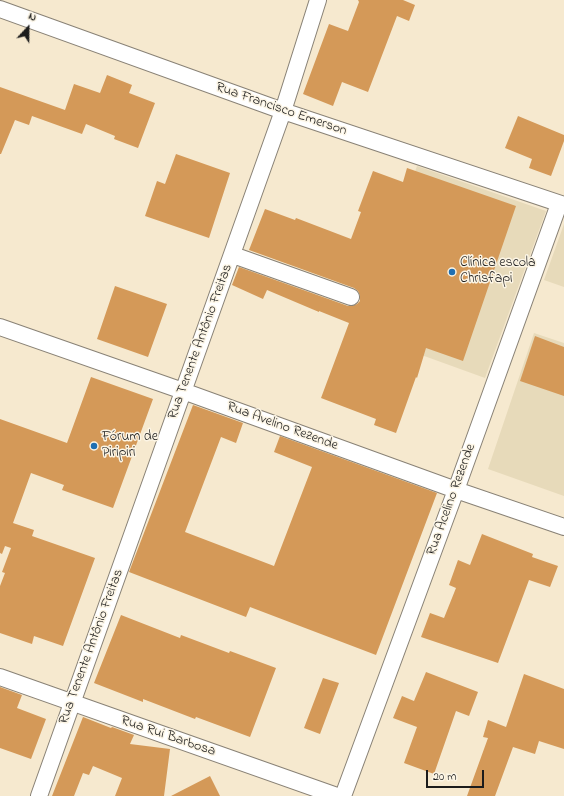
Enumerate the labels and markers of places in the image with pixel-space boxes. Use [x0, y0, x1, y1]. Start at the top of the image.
place label: Clínica escola Chrisfapi [460, 256, 536, 288]
marker: Clínica escola Chrisfapi [447, 267, 457, 277]
place label: Fórum de Piripiri [102, 430, 158, 462]
marker: Fórum de Piripiri [89, 441, 99, 451]

